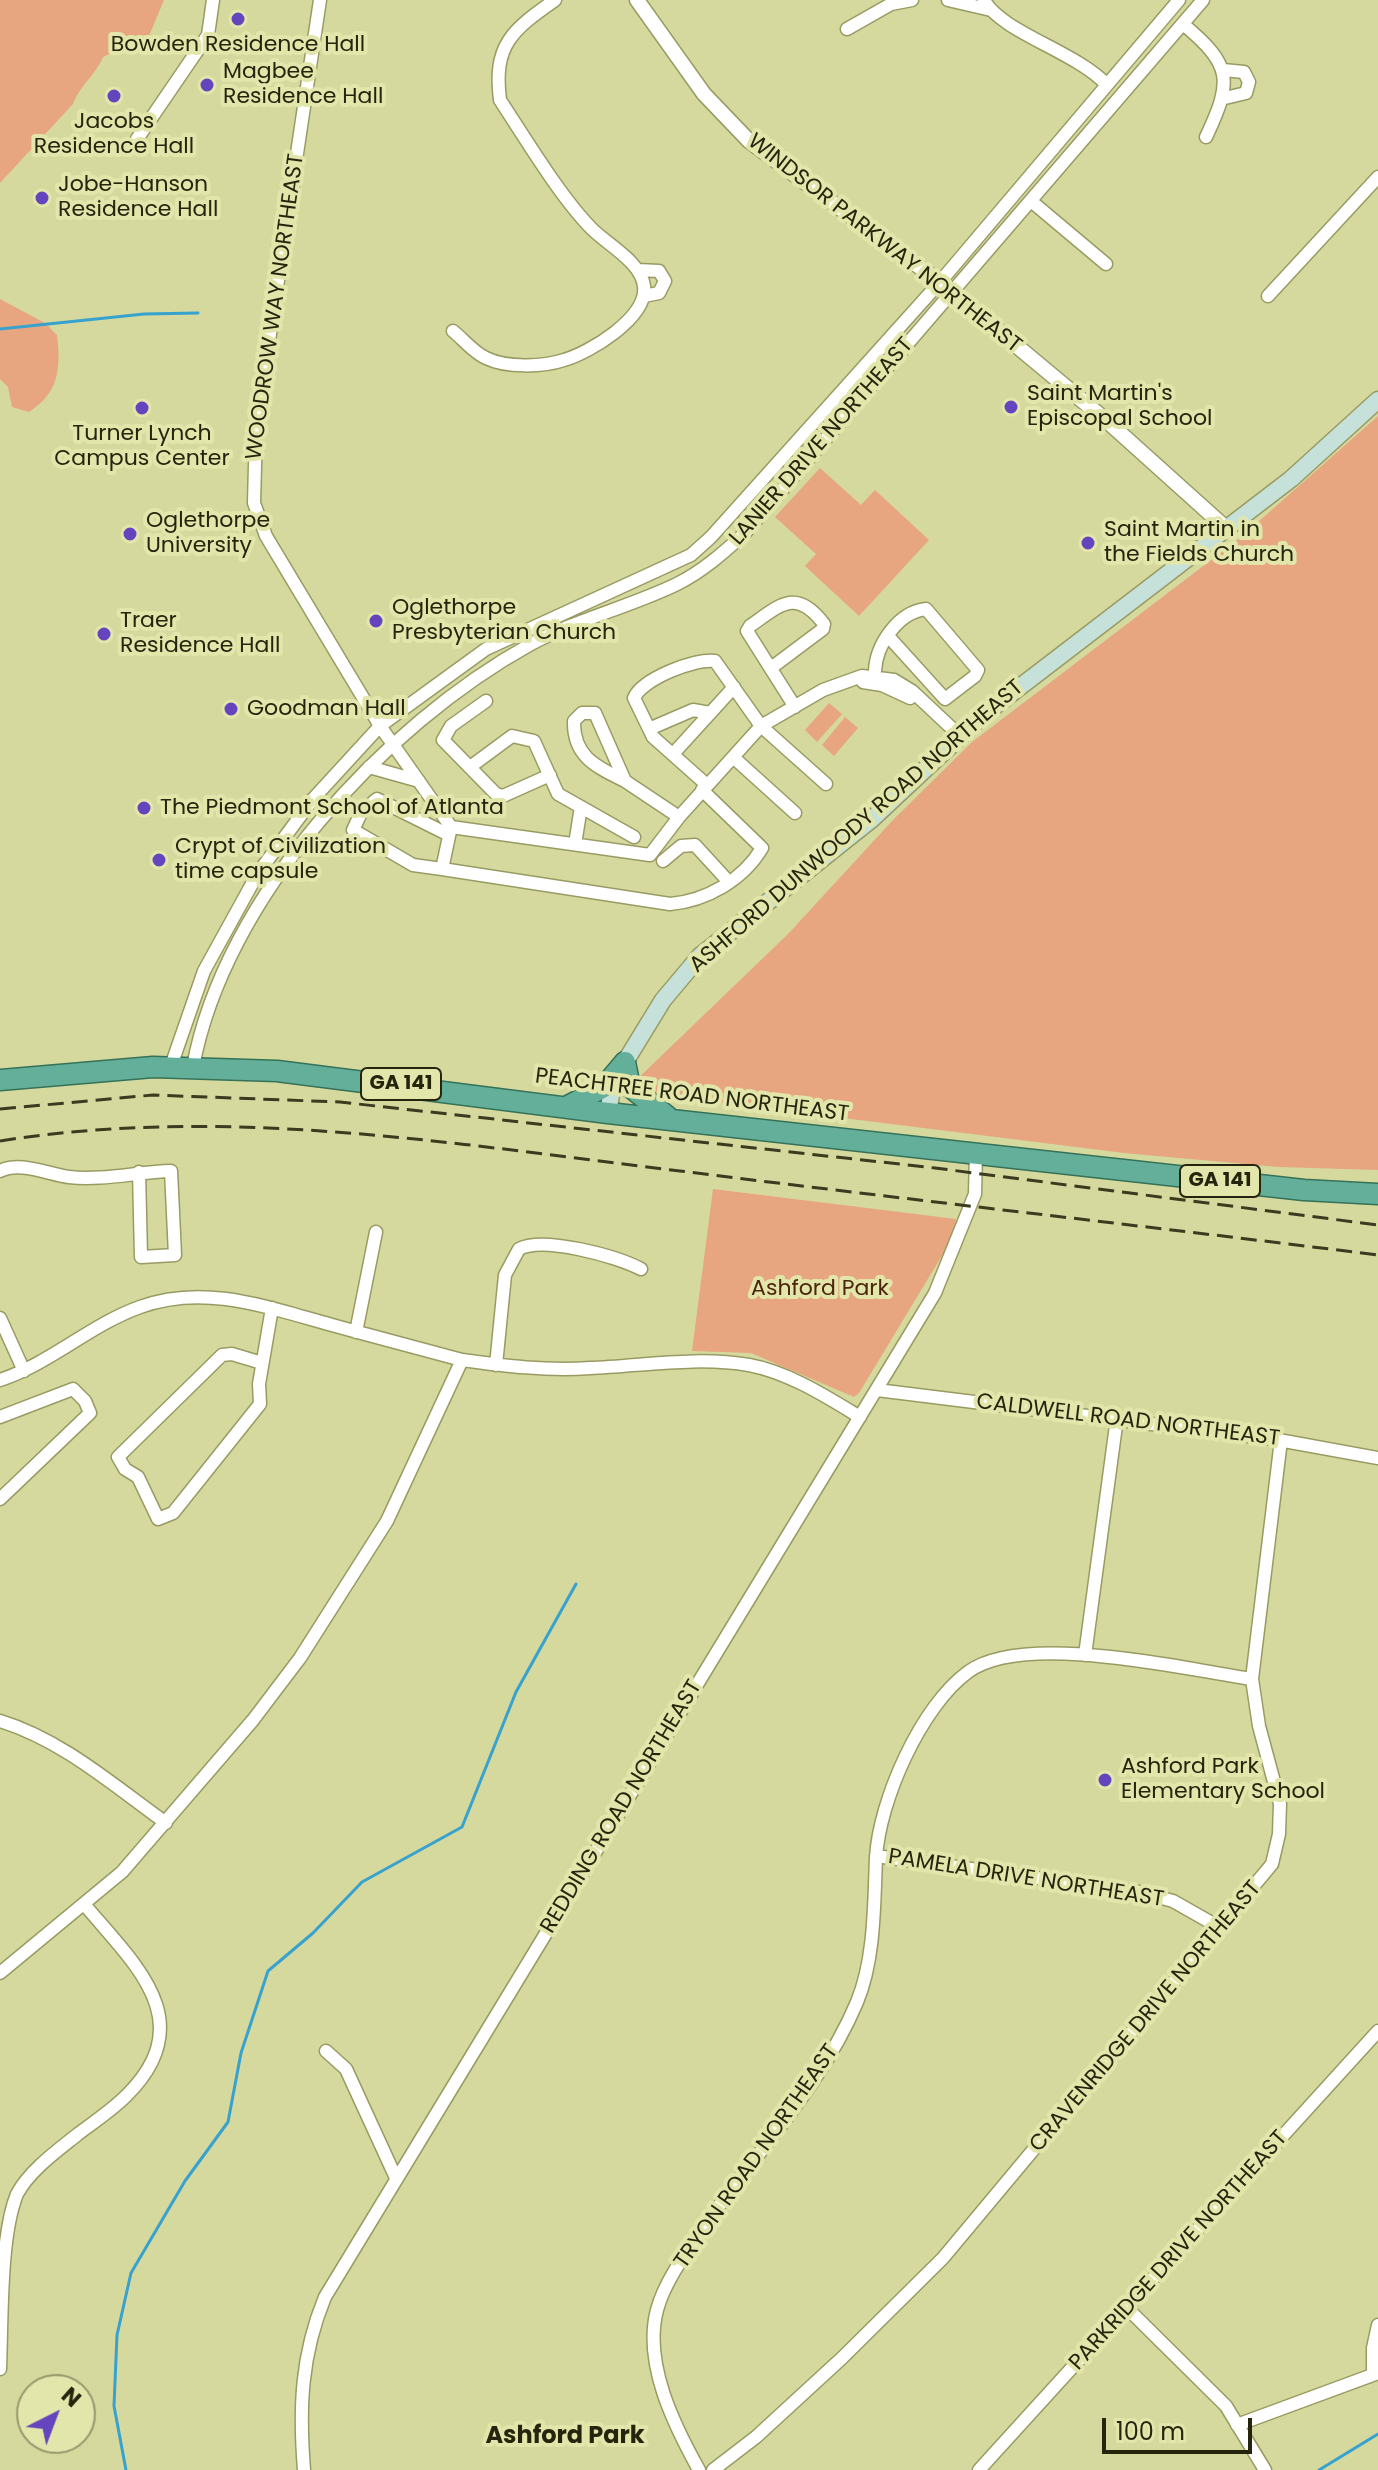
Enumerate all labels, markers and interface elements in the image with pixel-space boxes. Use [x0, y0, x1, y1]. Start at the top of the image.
marker: Bowden Residence Hall [229, 10, 247, 28]
place label: Bowden Residence Hall [111, 32, 365, 58]
place label: Magbee Residence Hall [223, 59, 383, 110]
marker: Magbee Residence Hall [198, 76, 216, 94]
marker: Jacobs Residence Hall [105, 87, 123, 105]
place label: Jacobs Residence Hall [34, 109, 194, 160]
street label: WINDSOR PARKWAY NORTHEAST [742, 129, 1026, 359]
street label: WOODROW WAY NORTHEAST [241, 152, 311, 462]
place label: Jobe-Hanson Residence Hall [58, 172, 218, 224]
marker: Jobe-Hanson Residence Hall [33, 189, 51, 207]
street label: LANIER DRIVE NORTHEAST [725, 333, 919, 551]
place label: Saint Martin's Episcopal School [1027, 381, 1212, 432]
marker: Saint Martin's Episcopal School [1002, 398, 1020, 416]
marker: Turner Lynch Campus Center [133, 399, 151, 417]
place label: Turner Lynch Campus Center [54, 421, 230, 472]
place label: Oglethorpe University [146, 508, 270, 560]
place label: Saint Martin in the Fields Church [1104, 517, 1294, 568]
marker: Oglethorpe University [121, 525, 139, 543]
marker: Saint Martin in the Fields Church [1079, 534, 1097, 552]
place label: Oglethorpe Presbyterian Church [392, 595, 616, 646]
place label: Traer Residence Hall [120, 608, 280, 660]
marker: Oglethorpe Presbyterian Church [367, 612, 385, 630]
marker: Traer Residence Hall [95, 625, 113, 643]
street label: ASHFORD DUNWOODY ROAD NORTHEAST [685, 675, 1029, 979]
place label: Goodman Hall [247, 696, 406, 722]
marker: Goodman Hall [222, 700, 240, 718]
place label: The Piedmont School of Atlanta [160, 795, 504, 821]
marker: The Piedmont School of Atlanta [135, 799, 153, 817]
place label: Crypt of Civilization time capsule [175, 834, 386, 886]
marker: Crypt of Civilization time capsule [150, 851, 168, 869]
street label: PEACHTREE ROAD NORTHEAST [534, 1064, 850, 1128]
road number: GA 141 [361, 1068, 441, 1100]
road number: GA 141 [1180, 1165, 1260, 1197]
park label: Ashford Park [751, 1276, 889, 1302]
street label: CALDWELL ROAD NORTHEAST [975, 1389, 1281, 1453]
street label: REDDING ROAD NORTHEAST [536, 1676, 708, 1938]
place label: Ashford Park Elementary School [1121, 1754, 1325, 1806]
marker: Ashford Park Elementary School [1096, 1771, 1114, 1789]
street label: PAMELA DRIVE NORTHEAST [886, 1844, 1166, 1914]
street label: CRAVENRIDGE DRIVE NORTHEAST [1025, 1876, 1267, 2158]
street label: TRYON ROAD NORTHEAST [669, 2040, 845, 2274]
street label: PARKRIDGE DRIVE NORTHEAST [1064, 2126, 1294, 2376]
north arrow [16, 2374, 96, 2454]
text: N [55, 2380, 88, 2414]
scale bar [1106, 2402, 1256, 2452]
text: 100 m [1116, 2415, 1185, 2448]
district label: Ashford Park [485, 2423, 645, 2451]

